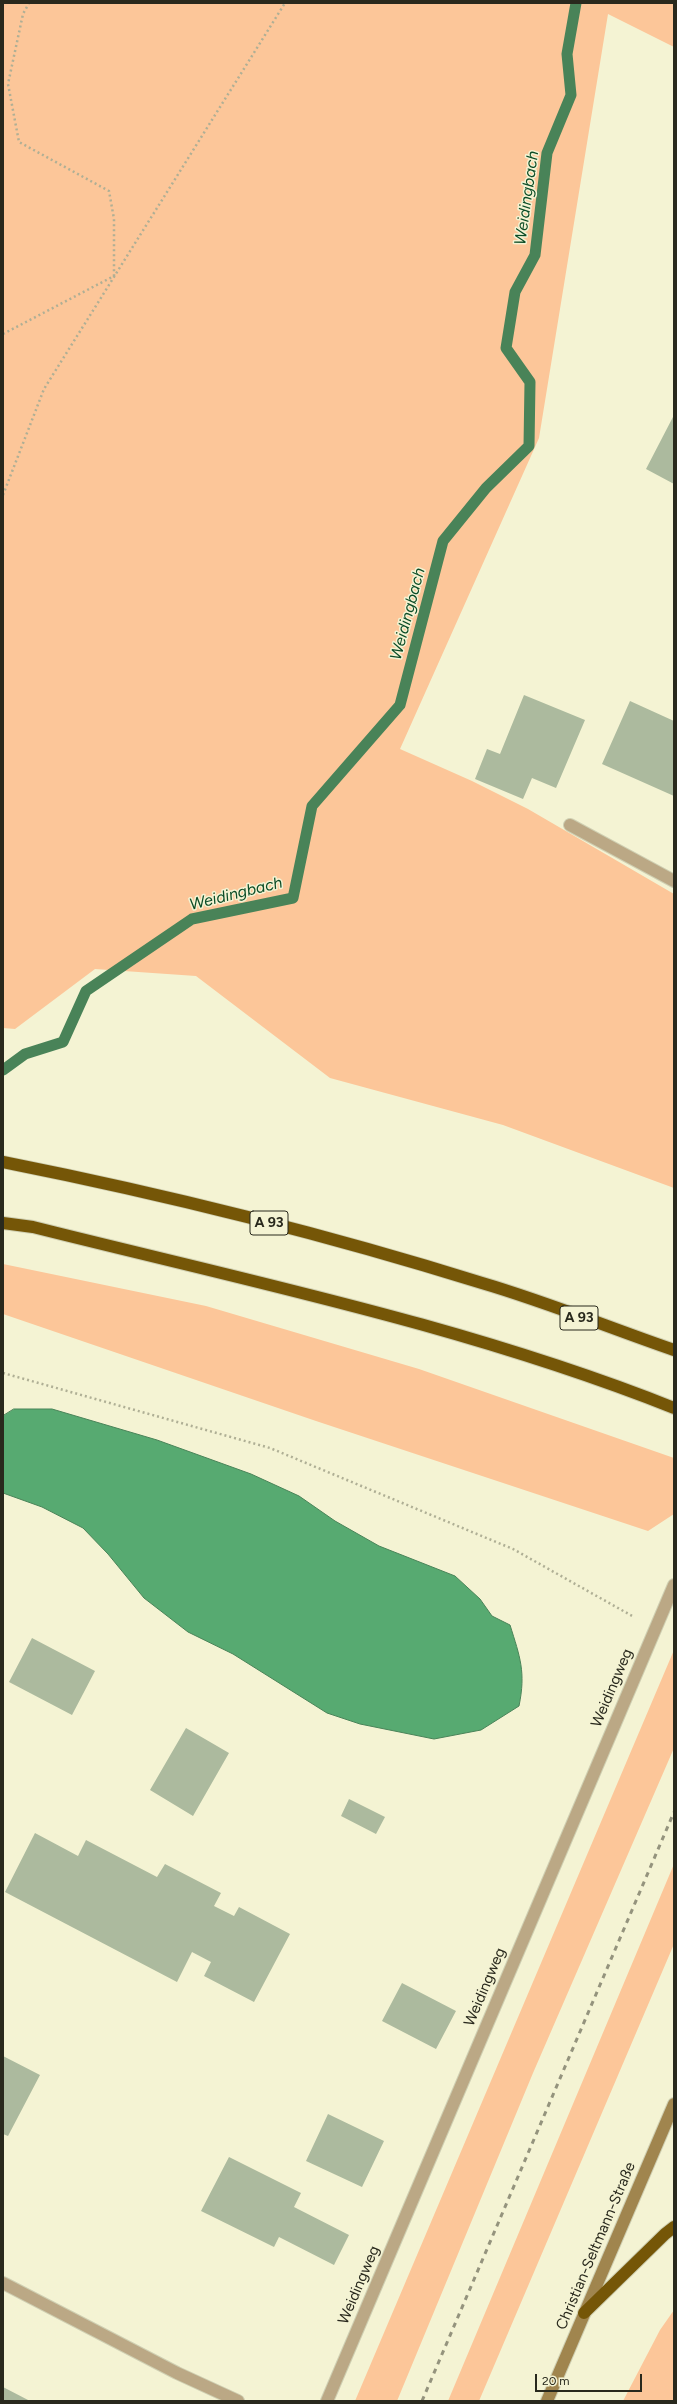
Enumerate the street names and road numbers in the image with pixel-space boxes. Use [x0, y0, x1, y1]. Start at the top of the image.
road number: A 93 [250, 1211, 288, 1235]
road number: A 93 [560, 1306, 598, 1330]
street label: Weidingweg [587, 1646, 637, 1730]
street label: Weidingweg [460, 1945, 510, 2029]
street label: Christian-Seltmann-Straße [553, 2160, 639, 2332]
street label: Weidingweg [334, 2243, 384, 2327]

